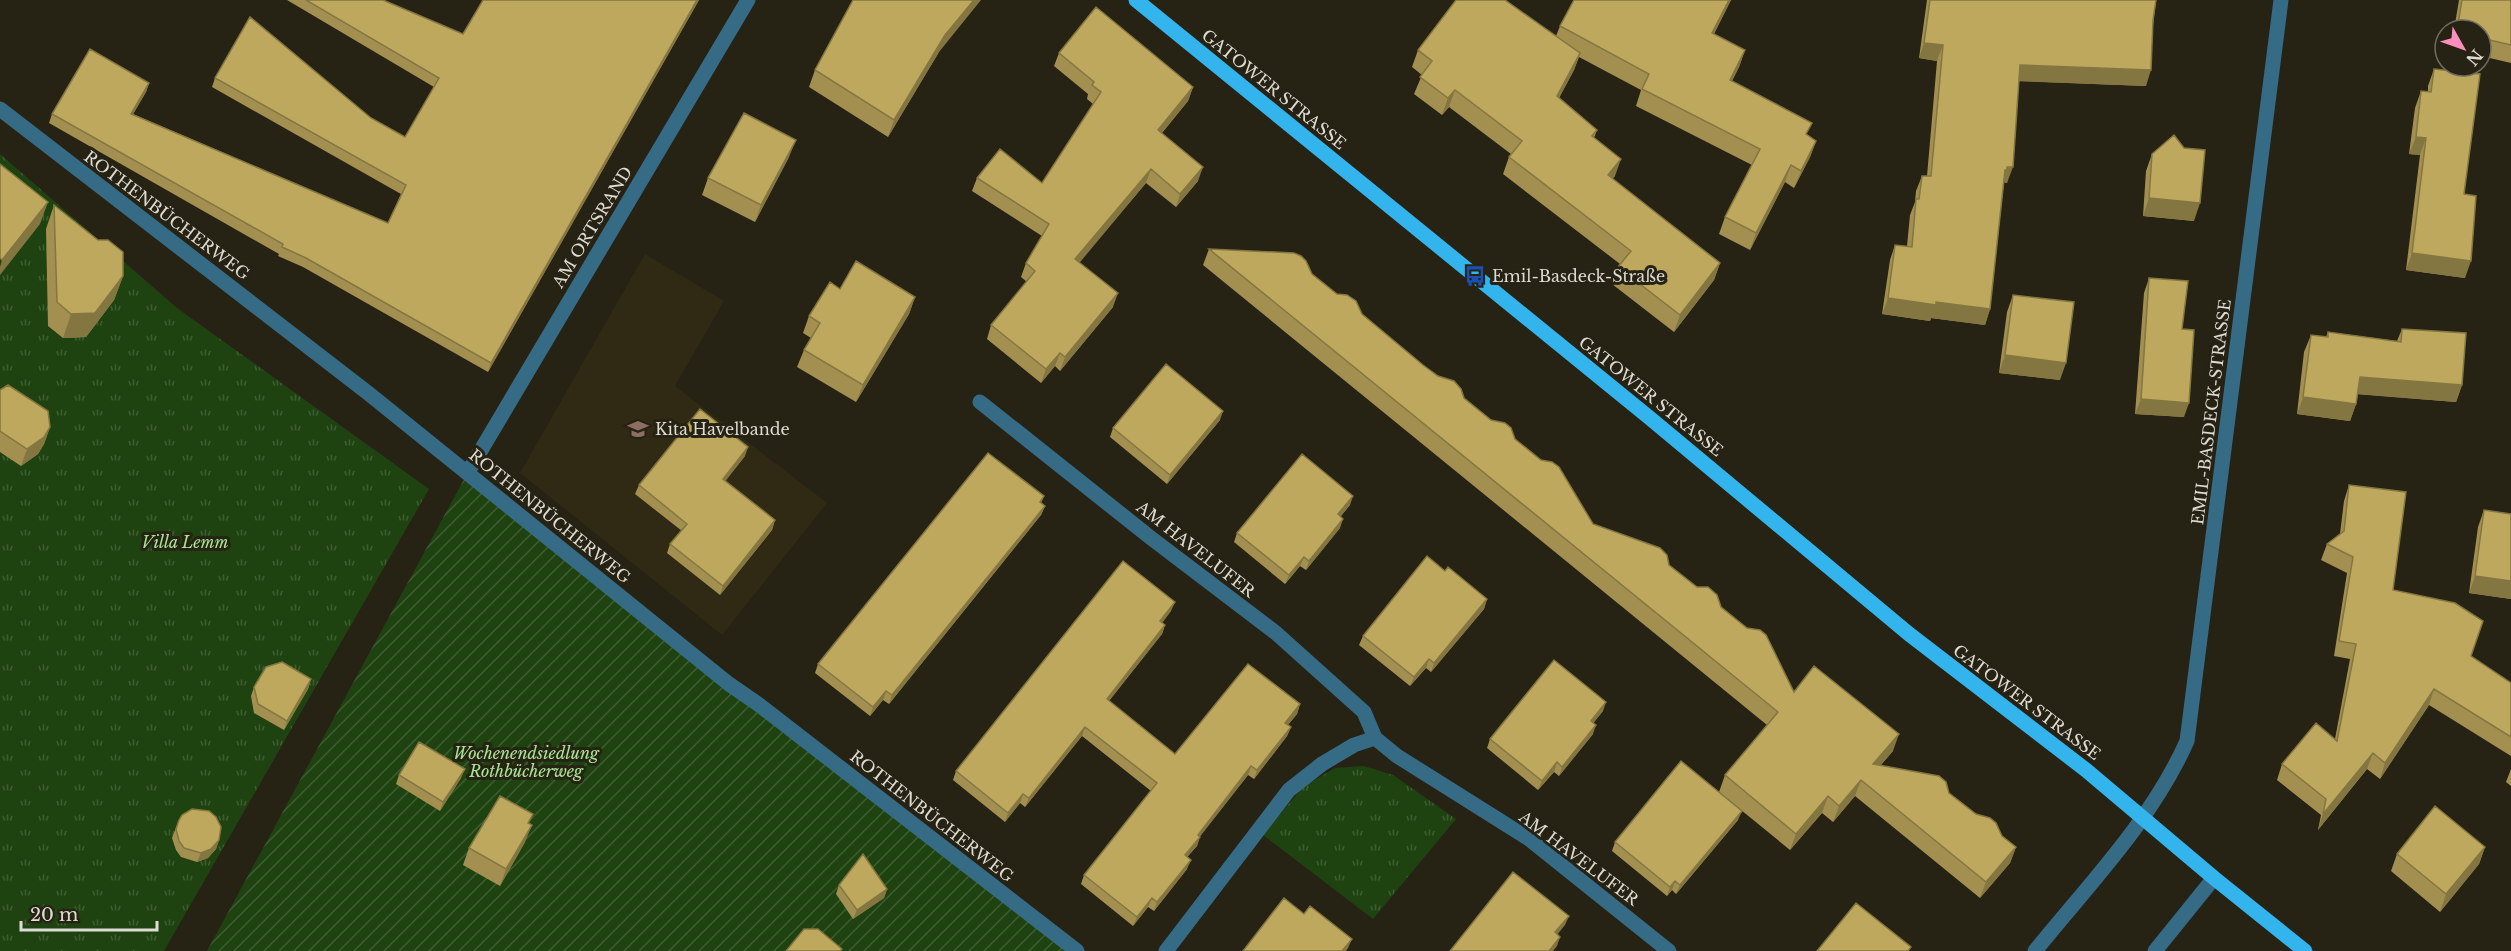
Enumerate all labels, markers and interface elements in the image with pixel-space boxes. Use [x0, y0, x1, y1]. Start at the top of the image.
north arrow [2433, 18, 2493, 78]
street label: GATOWER STRASSE [1198, 25, 1350, 153]
text: N [2462, 45, 2487, 70]
street label: ROTHENBÜCHERWEG [80, 146, 254, 284]
street label: AM ORTSRAND [547, 163, 636, 292]
bus stop icon: Emil-Basdeck-Straße [1463, 264, 1487, 288]
place label: Emil-Basdeck-Straße [1492, 266, 1665, 286]
street label: EMIL-BASDECK-STRASSE [2187, 298, 2235, 526]
street label: GATOWER STRASSE [1575, 332, 1727, 460]
school or university icon: Kita Havelbande [626, 417, 650, 441]
place label: Kita Havelbande [655, 419, 790, 439]
street label: ROTHENBÜCHERWEG [465, 445, 635, 587]
street label: AM HAVELUFER [1132, 496, 1260, 602]
park label: Villa Lemm [142, 532, 228, 552]
street label: GATOWER STRASSE [1949, 640, 2105, 764]
park label: Wochenendsiedlung Rothbücherweg [453, 743, 600, 781]
street label: ROTHENBÜCHERWEG [846, 746, 1018, 886]
street label: AM HAVELUFER [1514, 806, 1644, 910]
scale bar [21, 894, 158, 932]
text: 20 m [30, 904, 78, 926]

